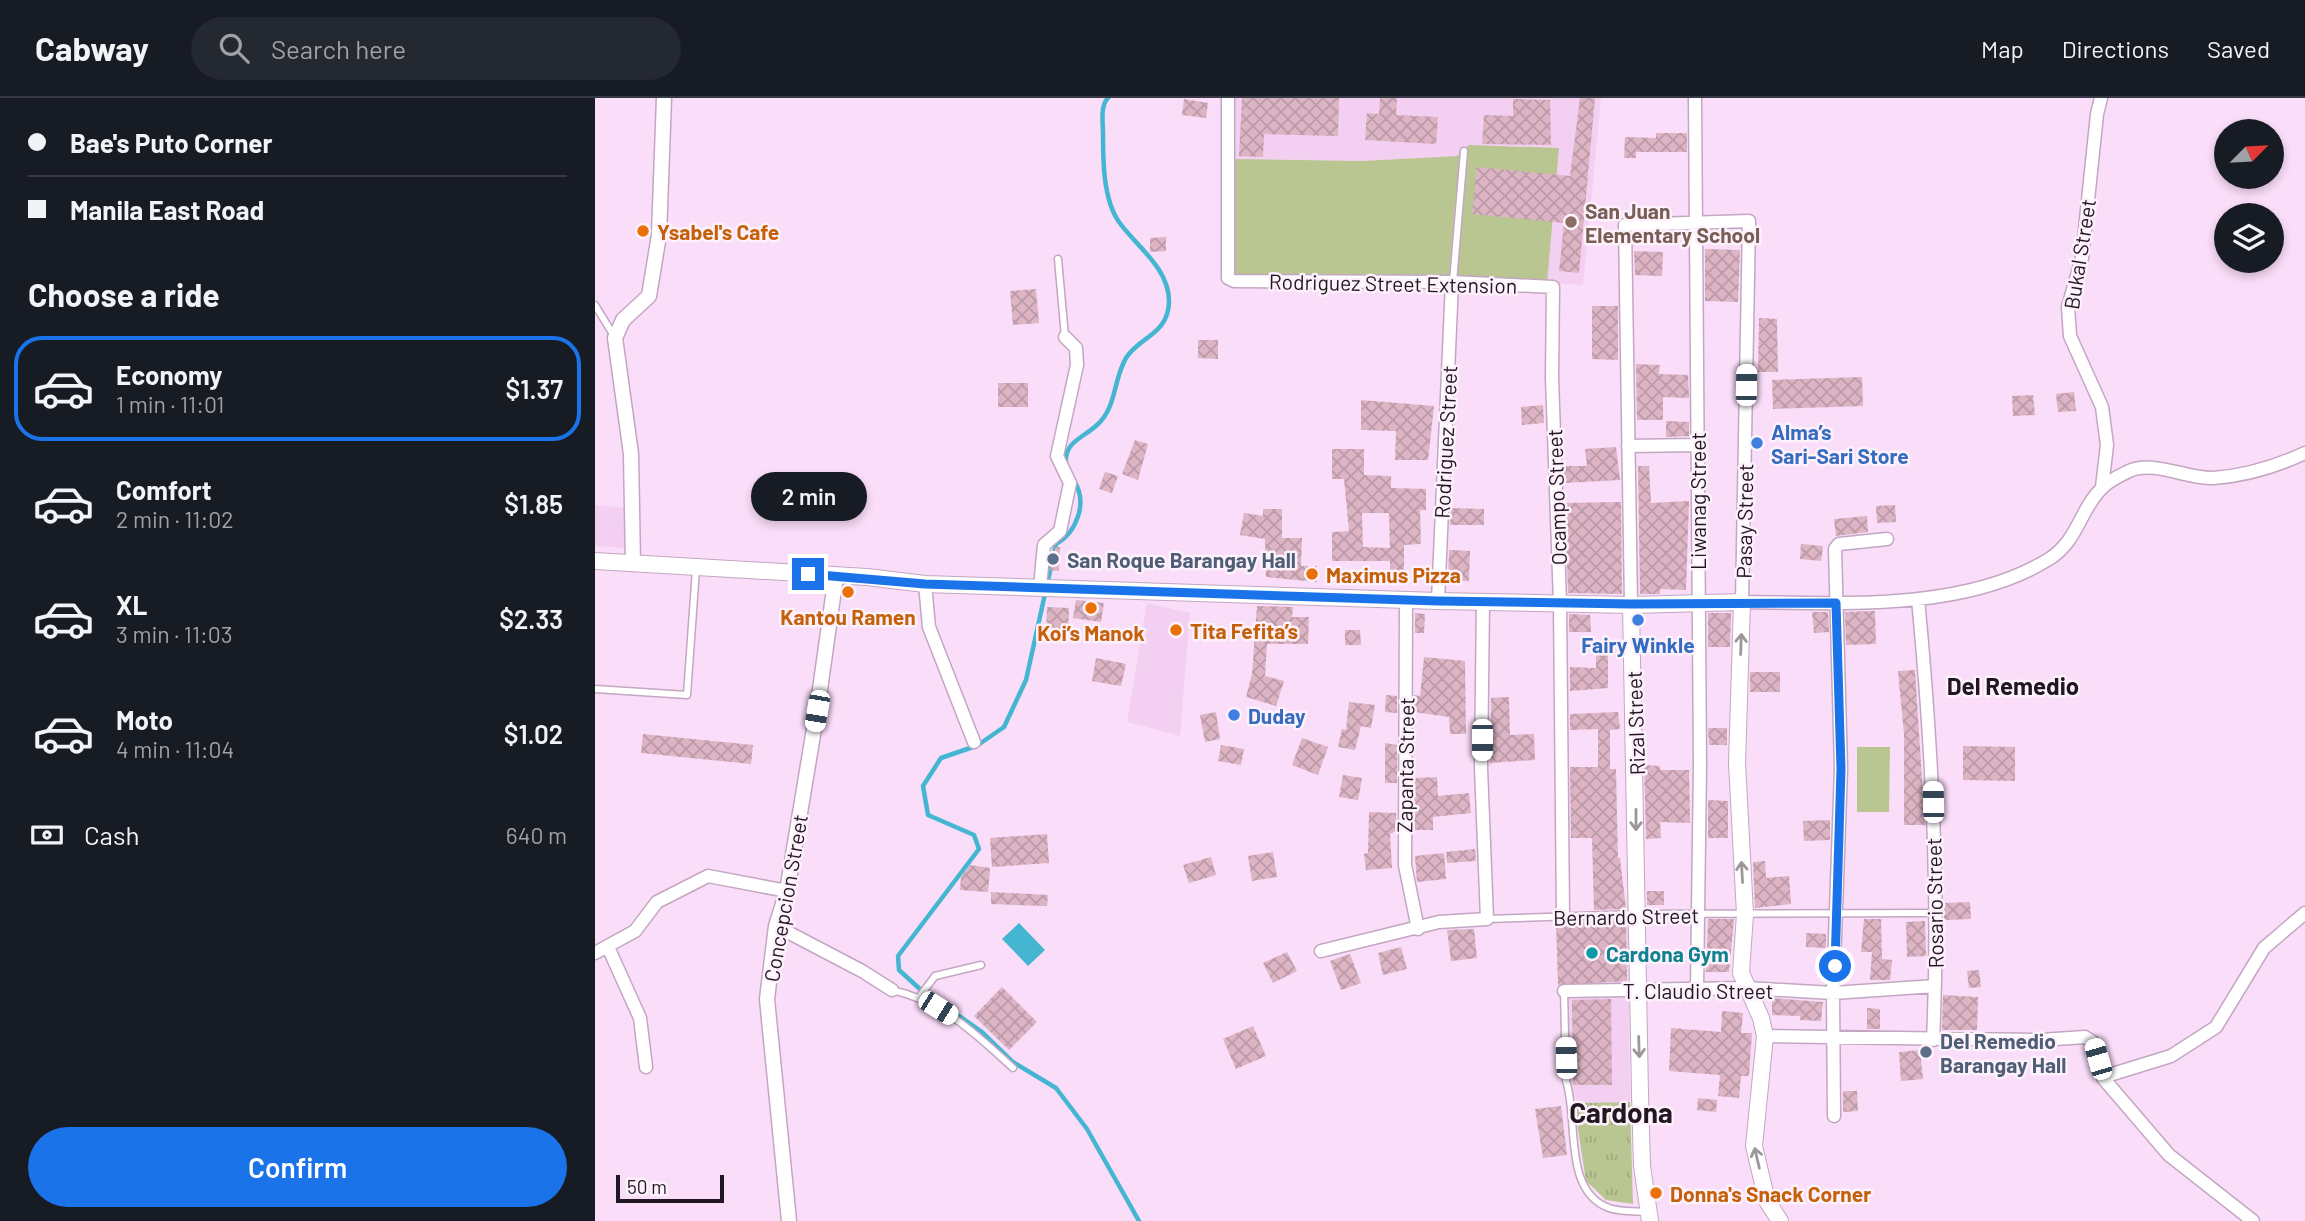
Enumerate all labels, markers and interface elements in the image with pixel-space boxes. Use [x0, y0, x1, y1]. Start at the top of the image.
search box [191, 17, 681, 80]
text: Cabway [35, 28, 149, 68]
icon: search [215, 29, 253, 67]
text: Search here [271, 33, 406, 64]
text: Map [1981, 34, 2024, 63]
text: Directions [2062, 34, 2169, 63]
text: Saved [2207, 34, 2270, 63]
north arrow [2214, 119, 2284, 189]
map controls [2214, 119, 2284, 273]
text: Bae's Puto Corner [70, 127, 272, 158]
text: Manila East Road [70, 194, 264, 225]
street label: Bukal Street [2058, 197, 2100, 311]
place label: San Juan Elementary School [1585, 198, 1760, 247]
button: layers [2214, 203, 2284, 273]
marker: San Juan Elementary School [1563, 214, 1579, 230]
place label: Ysabel's Cafe [657, 219, 779, 244]
marker: Ysabel's Cafe [635, 223, 651, 239]
street label: Rodriguez Street Extension [1269, 268, 1517, 298]
text: Choose a ride [28, 275, 220, 313]
icon: car [32, 357, 95, 420]
text: Economy [116, 359, 222, 390]
car [1736, 364, 1757, 406]
street label: Rodriguez Street [1429, 365, 1461, 519]
text: $1.37 [505, 373, 563, 404]
text: 1 min · 11:01 [116, 390, 224, 418]
place label: Alma’s Sari-Sari Store [1771, 419, 1909, 468]
street label: Ocampo Street [1541, 428, 1571, 566]
street label: Liwanag Street [1685, 432, 1710, 570]
marker: Alma’s Sari-Sari Store [1749, 435, 1765, 451]
street label: Pasay Street [1730, 463, 1758, 579]
icon: car [32, 472, 95, 535]
callout: 2 min [750, 472, 866, 522]
text: Comfort [116, 474, 212, 505]
text: 2 min [782, 482, 836, 510]
text: $1.85 [504, 488, 563, 519]
text: 2 min · 11:02 [116, 505, 234, 533]
place label: San Roque Barangay Hall [1067, 547, 1296, 572]
marker: San Roque Barangay Hall [1045, 551, 1061, 567]
route end [792, 558, 824, 590]
place label: Maximus Pizza [1326, 562, 1461, 587]
marker: Maximus Pizza [1304, 566, 1320, 582]
marker: Kantou Ramen [840, 584, 856, 600]
icon: car [32, 587, 95, 650]
text: XL [116, 589, 147, 620]
marker: Koi’s Manok [1083, 600, 1099, 616]
text: $2.33 [499, 603, 563, 634]
place label: Kantou Ramen [780, 604, 916, 629]
marker: Fairy Winkle [1630, 612, 1646, 628]
place label: Tita Fefita’s [1190, 618, 1298, 643]
text: 3 min · 11:03 [116, 620, 233, 648]
place label: Koi’s Manok [1037, 620, 1145, 645]
marker: Tita Fefita’s [1168, 622, 1184, 638]
place label: Fairy Winkle [1581, 632, 1695, 657]
one-way arrow [1734, 633, 1748, 656]
street label: Rizal Street [1621, 670, 1649, 776]
district label: Del Remedio [1947, 671, 2079, 700]
car [804, 688, 831, 734]
street label: Zapanta Street [1391, 697, 1419, 833]
icon: car [32, 702, 95, 765]
place label: Duday [1248, 703, 1306, 728]
text: Moto [116, 704, 173, 735]
marker: Duday [1226, 707, 1242, 723]
text: $1.02 [504, 718, 563, 749]
car [1472, 719, 1493, 761]
text: 4 min · 11:04 [116, 735, 234, 763]
car [1923, 781, 1944, 823]
one-way arrow [1630, 808, 1643, 831]
street label: Concepcion Street [758, 812, 812, 984]
icon: cash [28, 816, 66, 854]
text: Cash [84, 819, 139, 850]
text: 640 m [506, 821, 567, 849]
street label: Rosario Street [1920, 837, 1948, 969]
one-way arrow [1736, 860, 1749, 883]
street label: Bernardo Street [1553, 902, 1699, 930]
place label: Cardona Gym [1606, 941, 1729, 966]
marker: Cardona Gym [1584, 945, 1600, 961]
route start [1819, 950, 1851, 982]
street label: T. Claudio Street [1623, 978, 1773, 1003]
car [915, 988, 962, 1028]
place label: Del Remedio Barangay Hall [1940, 1028, 2066, 1077]
one-way arrow [1633, 1035, 1646, 1058]
car [2083, 1036, 2114, 1082]
car [1555, 1037, 1578, 1079]
marker: Del Remedio Barangay Hall [1918, 1044, 1934, 1060]
district label: Cardona [1569, 1095, 1673, 1129]
button: Confirm [28, 1127, 567, 1207]
one-way arrow [1750, 1147, 1763, 1170]
scale bar [616, 1172, 725, 1204]
text: 50 m [627, 1175, 667, 1198]
place label: Donna's Snack Corner [1670, 1181, 1871, 1206]
marker: Donna's Snack Corner [1648, 1185, 1664, 1201]

